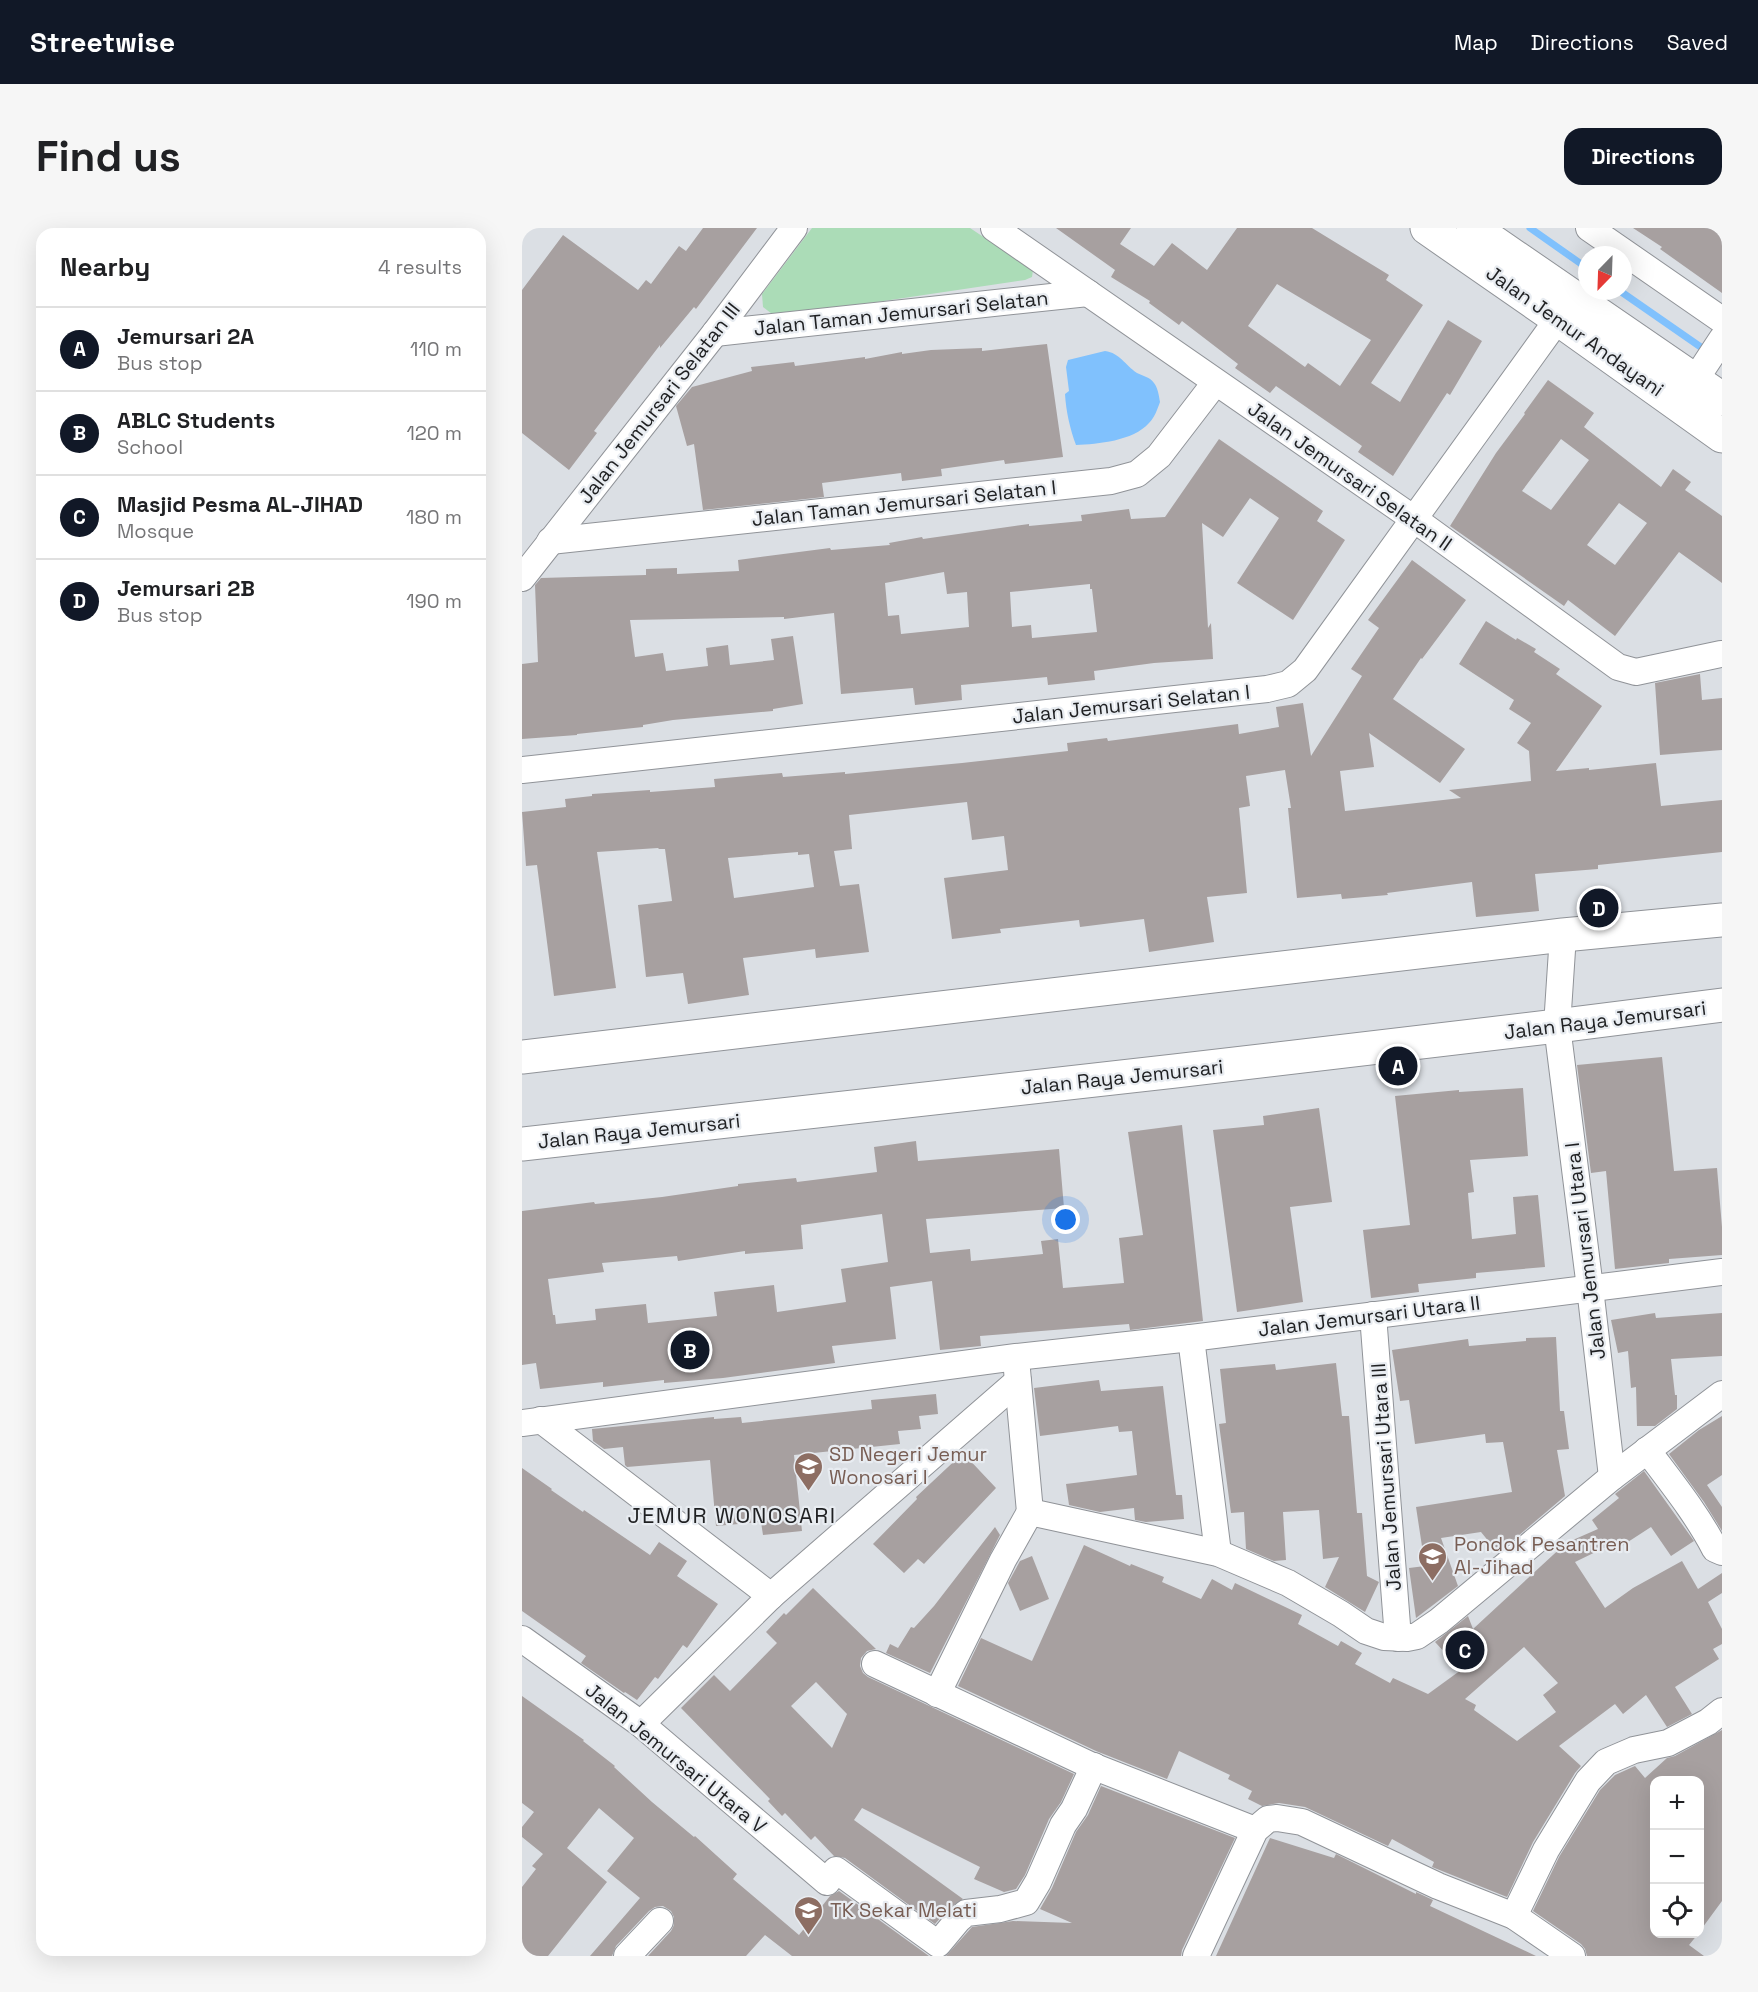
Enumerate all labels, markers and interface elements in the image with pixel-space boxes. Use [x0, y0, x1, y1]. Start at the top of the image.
text: Streetwise [30, 24, 175, 60]
text: Map [1454, 29, 1498, 56]
text: Directions [1531, 29, 1634, 56]
text: Saved [1667, 29, 1728, 56]
button: Directions [1564, 128, 1722, 185]
text: Find us [36, 130, 181, 183]
north arrow [1578, 246, 1632, 300]
text: Nearby [60, 250, 150, 284]
text: 4 results [378, 254, 462, 280]
street label: Jalan Jemur Andayani [1481, 260, 1669, 402]
street label: Jalan Taman Jemursari Selatan [753, 285, 1049, 341]
street label: Jalan Jemursari Selatan III [572, 297, 746, 509]
text: Jemursari 2A [117, 322, 254, 350]
text: A [73, 336, 86, 362]
text: 110 m [410, 336, 462, 362]
text: Bus stop [117, 350, 203, 376]
street label: Jalan Jemursari Selatan II [1243, 395, 1457, 557]
text: ABLC Students [117, 406, 275, 434]
text: B [73, 420, 86, 446]
text: 120 m [406, 420, 462, 446]
text: School [117, 434, 183, 460]
street label: Jalan Taman Jemursari Selatan I [751, 474, 1057, 532]
text: Masjid Pesma AL-JIHAD [117, 490, 363, 518]
text: C [73, 504, 86, 530]
text: 180 m [406, 504, 462, 530]
text: Mosque [117, 518, 194, 544]
text: Jemursari 2B [117, 574, 255, 602]
text: D [73, 588, 86, 614]
text: 190 m [406, 588, 462, 614]
text: Bus stop [117, 602, 203, 628]
street label: Jalan Jemursari Selatan I [1011, 679, 1251, 729]
pin: D [1580, 886, 1618, 930]
street label: Jalan Raya Jemursari [1502, 995, 1708, 1045]
pin: A [1378, 1044, 1418, 1088]
street label: Jalan Raya Jemursari [1019, 1053, 1225, 1101]
street label: Jalan Raya Jemursari [536, 1107, 742, 1155]
street label: Jalan Jemursari Utara I [1559, 1141, 1611, 1361]
your location [1051, 1205, 1080, 1234]
street label: Jalan Jemursari Utara II [1256, 1289, 1482, 1343]
pin: B [670, 1328, 710, 1372]
street label: Jalan Jemursari Utara III [1365, 1362, 1407, 1592]
place label: SD Negeri Jemur Wonosari I [829, 1441, 987, 1490]
school or university icon: SD Negeri Jemur Wonosari I [792, 1450, 824, 1492]
district label: JEMUR WONOSARI [627, 1501, 837, 1529]
place label: Pondok Pesantren Al-Jihad [1454, 1531, 1629, 1580]
school or university icon: Pondok Pesantren Al-Jihad [1417, 1540, 1449, 1582]
pin: C [1446, 1628, 1484, 1672]
street label: Jalan Jemursari Utara V [580, 1677, 772, 1839]
map controls [1650, 1776, 1704, 1938]
button: + [1650, 1776, 1704, 1830]
button: − [1650, 1830, 1704, 1884]
button: locate [1650, 1884, 1704, 1938]
school or university icon: TK Sekar Melati [793, 1894, 825, 1936]
place label: TK Sekar Melati [830, 1897, 977, 1923]

